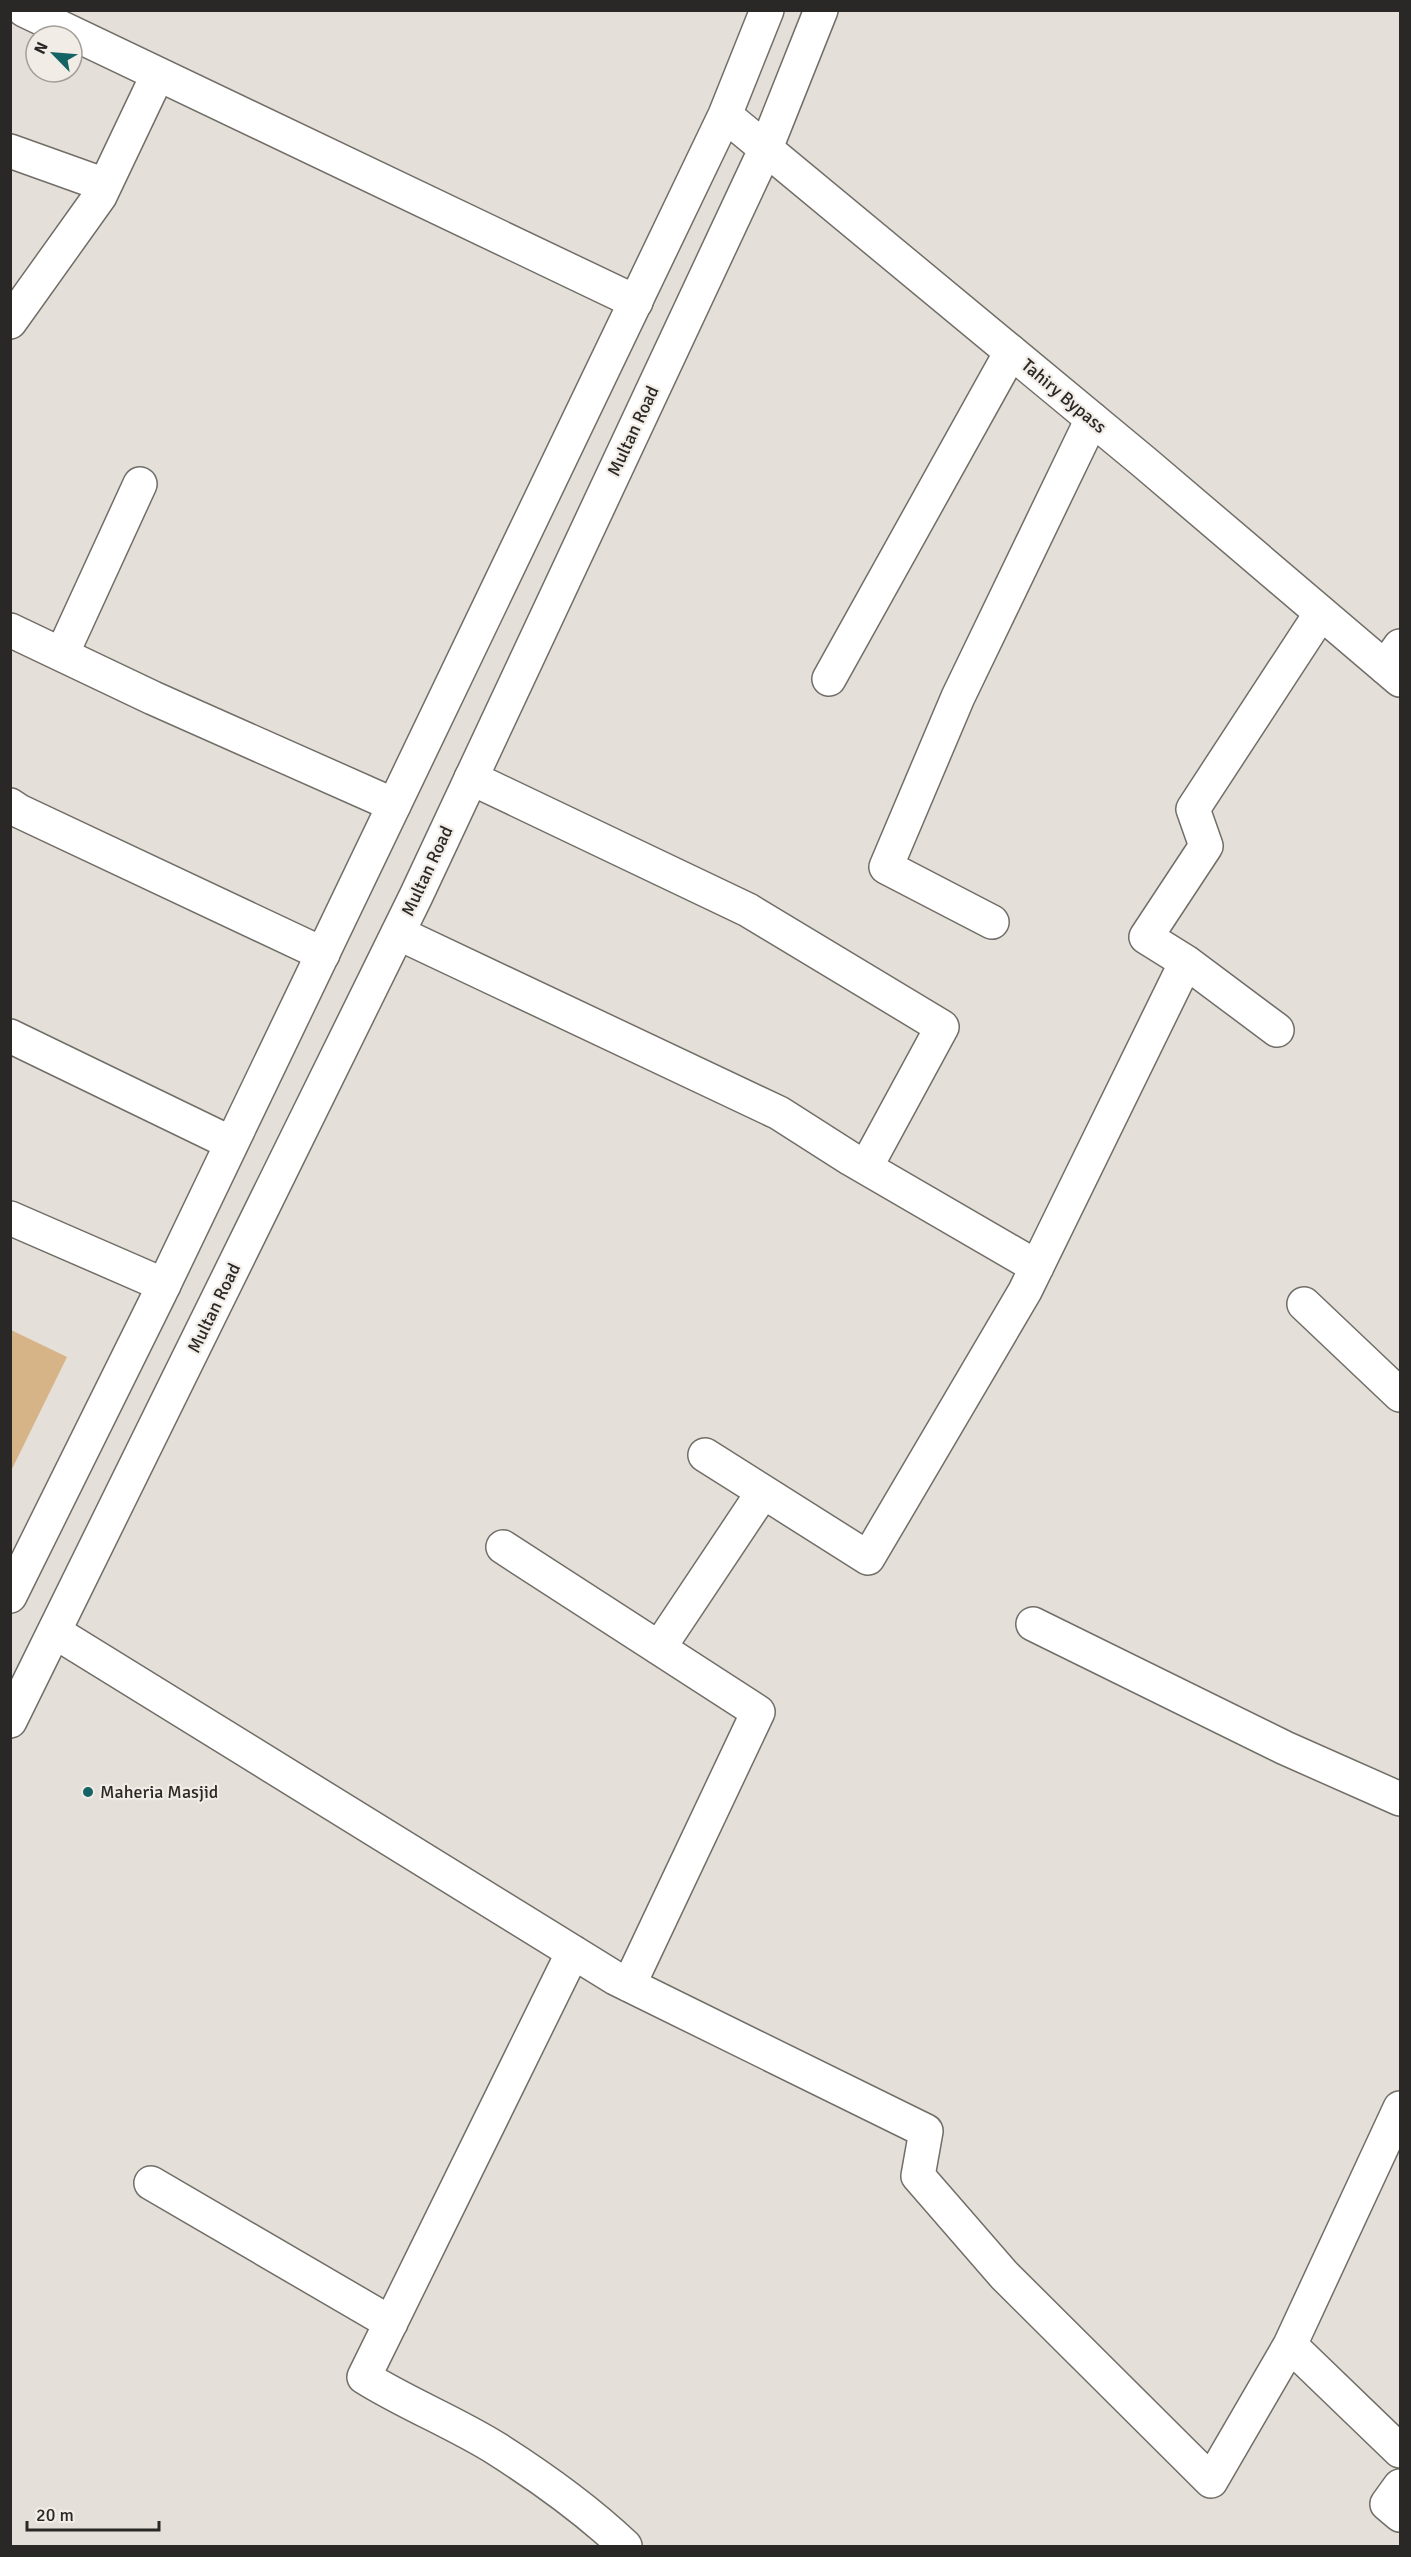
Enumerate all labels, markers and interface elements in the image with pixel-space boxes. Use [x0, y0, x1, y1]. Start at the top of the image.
north arrow [24, 24, 84, 84]
text: N [30, 39, 53, 57]
street label: Tahiry Bypass [1017, 354, 1111, 438]
street label: Multan Road [603, 382, 663, 480]
street label: Multan Road [397, 822, 457, 920]
street label: Multan Road [183, 1260, 245, 1356]
place label: Maheria Masjid [100, 1781, 218, 1803]
marker: Maheria Masjid [81, 1785, 95, 1799]
scale bar [27, 2494, 159, 2532]
text: 20 m [36, 2504, 74, 2526]

